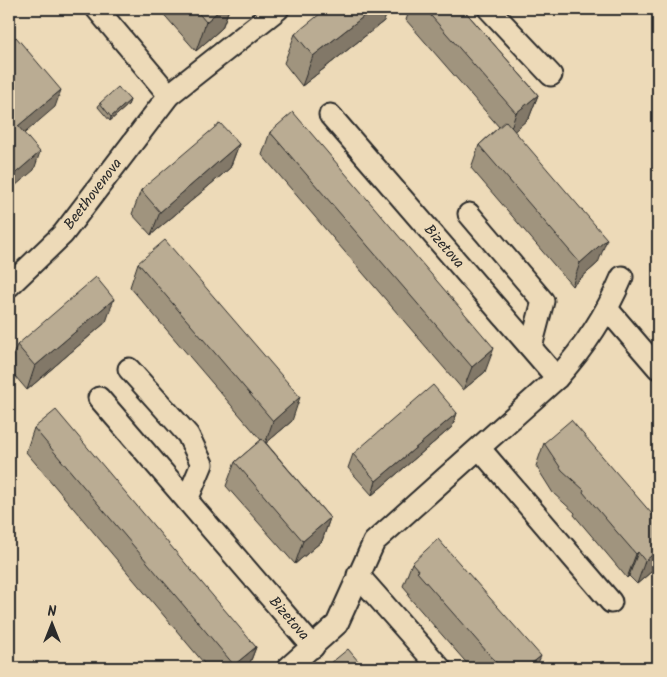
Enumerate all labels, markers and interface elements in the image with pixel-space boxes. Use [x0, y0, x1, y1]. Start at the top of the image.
street label: Beethovenova [58, 153, 129, 235]
street label: Bizetova [417, 219, 470, 274]
street label: Bizetova [262, 591, 315, 646]
north arrow [28, 600, 78, 650]
text: N [48, 601, 57, 623]

